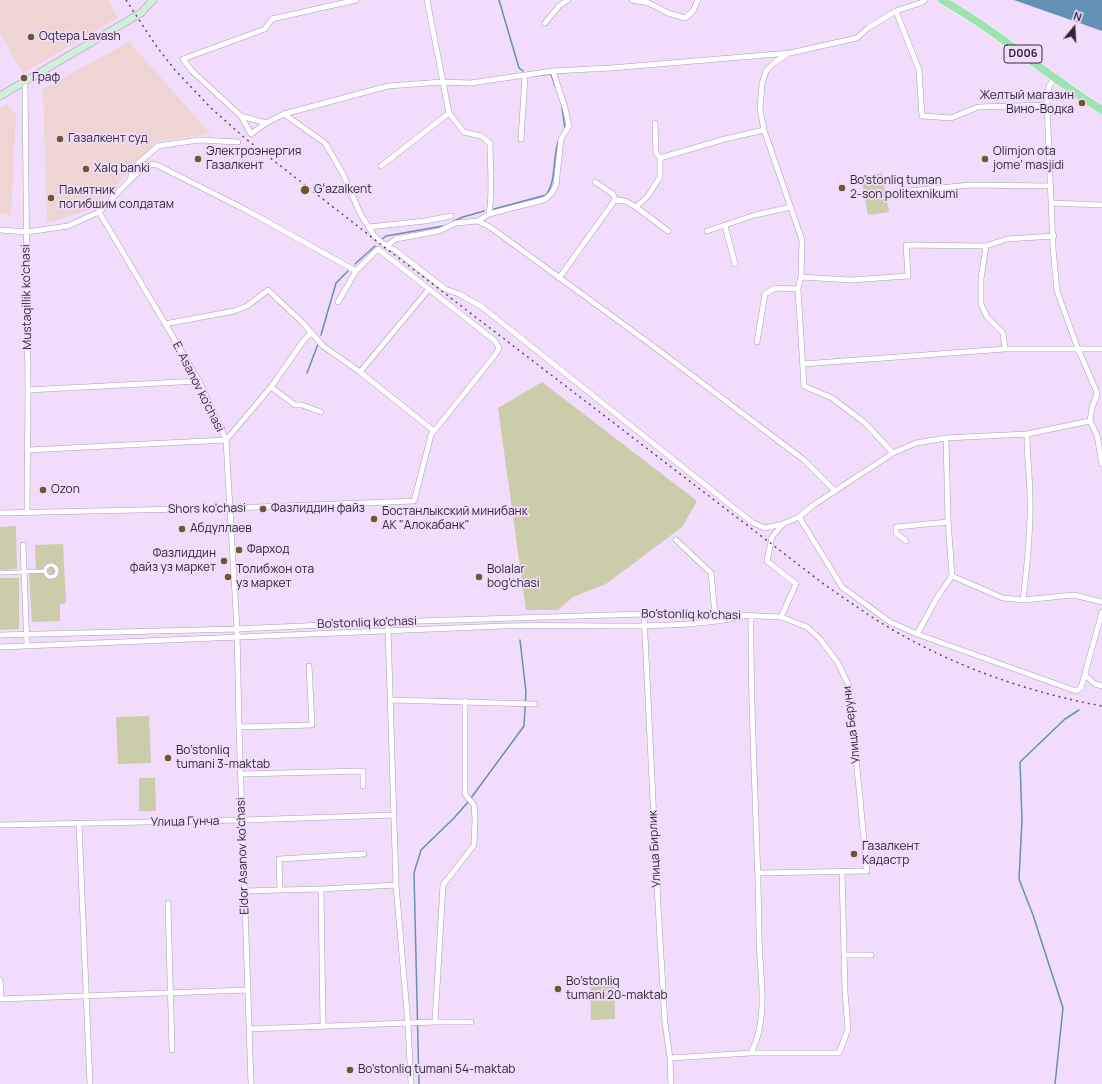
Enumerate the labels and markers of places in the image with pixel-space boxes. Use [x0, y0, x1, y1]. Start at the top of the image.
place label: Oqtepa Lavash [39, 30, 121, 44]
marker: Oqtepa Lavash [26, 32, 36, 42]
place label: Граф [32, 71, 60, 85]
marker: Граф [19, 73, 29, 83]
place label: Желтый магазин Вино-Водка [979, 89, 1074, 117]
marker: Желтый магазин Вино-Водка [1077, 98, 1087, 108]
place label: Газалкент суд [68, 132, 148, 146]
marker: Газалкент суд [55, 134, 65, 144]
place label: Электроэнергия Газалкент [206, 145, 301, 173]
place label: Olimjon ota jome’ masjidi [993, 145, 1064, 173]
marker: Электроэнергия Газалкент [193, 154, 203, 164]
marker: Olimjon ota jome’ masjidi [980, 154, 990, 164]
place label: Xalq banki [94, 162, 150, 176]
marker: Xalq banki [81, 164, 91, 174]
place label: Bo'stonliq tuman 2-son politexnikumi [850, 174, 958, 202]
place label: Gʻazalkent [314, 183, 372, 197]
marker: Bo'stonliq tuman 2-son politexnikumi [837, 183, 847, 193]
place label: Памятник погибшим солдатам [59, 184, 174, 212]
marker: Gʻazalkent [299, 184, 311, 196]
marker: Памятник погибшим солдатам [46, 193, 56, 203]
place label: Ozon [51, 483, 80, 497]
marker: Ozon [38, 485, 48, 495]
place label: Фазлиддин файз [271, 502, 365, 516]
marker: Фазлиддин файз [258, 504, 268, 514]
place label: Бостанлыкский минибанк АК "Алокабанк" [382, 505, 528, 533]
marker: Бостанлыкский минибанк АК "Алокабанк" [369, 514, 379, 524]
place label: Абдуллаев [190, 522, 252, 536]
marker: Абдуллаев [177, 524, 187, 534]
place label: Фарход [247, 543, 289, 557]
marker: Фарход [234, 545, 244, 555]
place label: Фазлиддин файз уз маркет [130, 547, 216, 575]
marker: Фазлиддин файз уз маркет [219, 556, 229, 566]
place label: Толибжон ота уз маркет [236, 563, 314, 591]
place label: Bolalar bog'chasi [487, 563, 540, 591]
marker: Толибжон ота уз маркет [223, 572, 233, 582]
marker: Bolalar bog'chasi [474, 572, 484, 582]
place label: Bo’stonliq tumani 3-maktab [176, 744, 270, 772]
marker: Bo’stonliq tumani 3-maktab [163, 753, 173, 763]
place label: Газалкент Кадастр [862, 840, 920, 868]
marker: Газалкент Кадастр [849, 849, 859, 859]
place label: Bo’stonliq tumani 20-maktab [566, 975, 668, 1003]
marker: Bo’stonliq tumani 20-maktab [553, 984, 563, 994]
place label: Bo'stonliq tumani 54-maktab [358, 1063, 515, 1077]
marker: Bo'stonliq tumani 54-maktab [345, 1065, 355, 1075]

